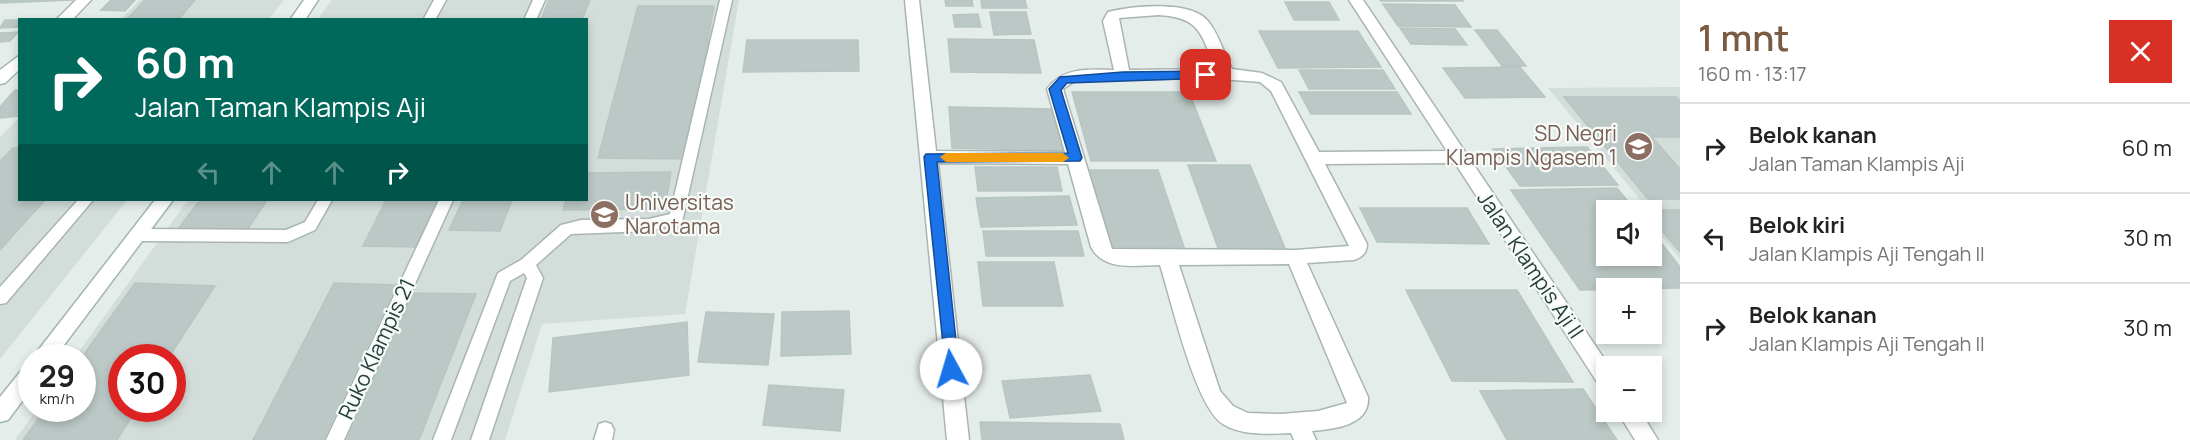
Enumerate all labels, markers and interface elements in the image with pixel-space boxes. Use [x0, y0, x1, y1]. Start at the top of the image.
text: 1 mnt [1698, 13, 1790, 62]
button: close [2109, 20, 2172, 83]
text: 60 m [135, 33, 235, 91]
icon: right [36, 42, 114, 120]
pin [1180, 49, 1231, 100]
icon: arrive [1189, 58, 1222, 91]
text: 160 m · 13:17 [1698, 60, 1807, 87]
text: Jalan Taman Klampis Aji [135, 88, 426, 125]
place label: SD Negri Klampis Ngasem 1 [1446, 119, 1617, 171]
text: Belok kanan [1749, 120, 1877, 150]
school or university icon: SD Negri Klampis Ngasem 1 [1622, 130, 1654, 162]
icon: right [1698, 132, 1731, 165]
text: 60 m [2122, 133, 2172, 163]
text: Jalan Taman Klampis Aji [1749, 150, 1965, 177]
icon: left [192, 156, 225, 189]
icon: ahead [255, 156, 288, 189]
icon: ahead [318, 156, 351, 189]
icon: right [381, 156, 414, 189]
street label: Jalan Klampis Aji II [1471, 186, 1590, 343]
place label: Universitas Narotama [625, 188, 734, 240]
school or university icon: Universitas Narotama [588, 199, 620, 231]
map controls [1596, 200, 1662, 422]
button: sound [1596, 200, 1662, 266]
text: Belok kiri [1749, 210, 1845, 240]
icon: left [1698, 222, 1731, 255]
text: 30 m [2123, 223, 2172, 253]
text: Jalan Klampis Aji Tengah II [1749, 240, 1985, 267]
street label: Ruko Klampis 21 [331, 274, 421, 423]
button: + [1596, 278, 1662, 344]
text: Belok kanan [1749, 300, 1877, 330]
icon: right [1698, 312, 1731, 345]
text: 30 m [2123, 313, 2172, 343]
text: Jalan Klampis Aji Tengah II [1749, 330, 1985, 357]
position arrow [919, 337, 983, 401]
speed limit sign: 30 [108, 344, 186, 422]
text: 29 [39, 355, 75, 396]
button: − [1596, 356, 1662, 422]
text: km/h [40, 388, 74, 409]

